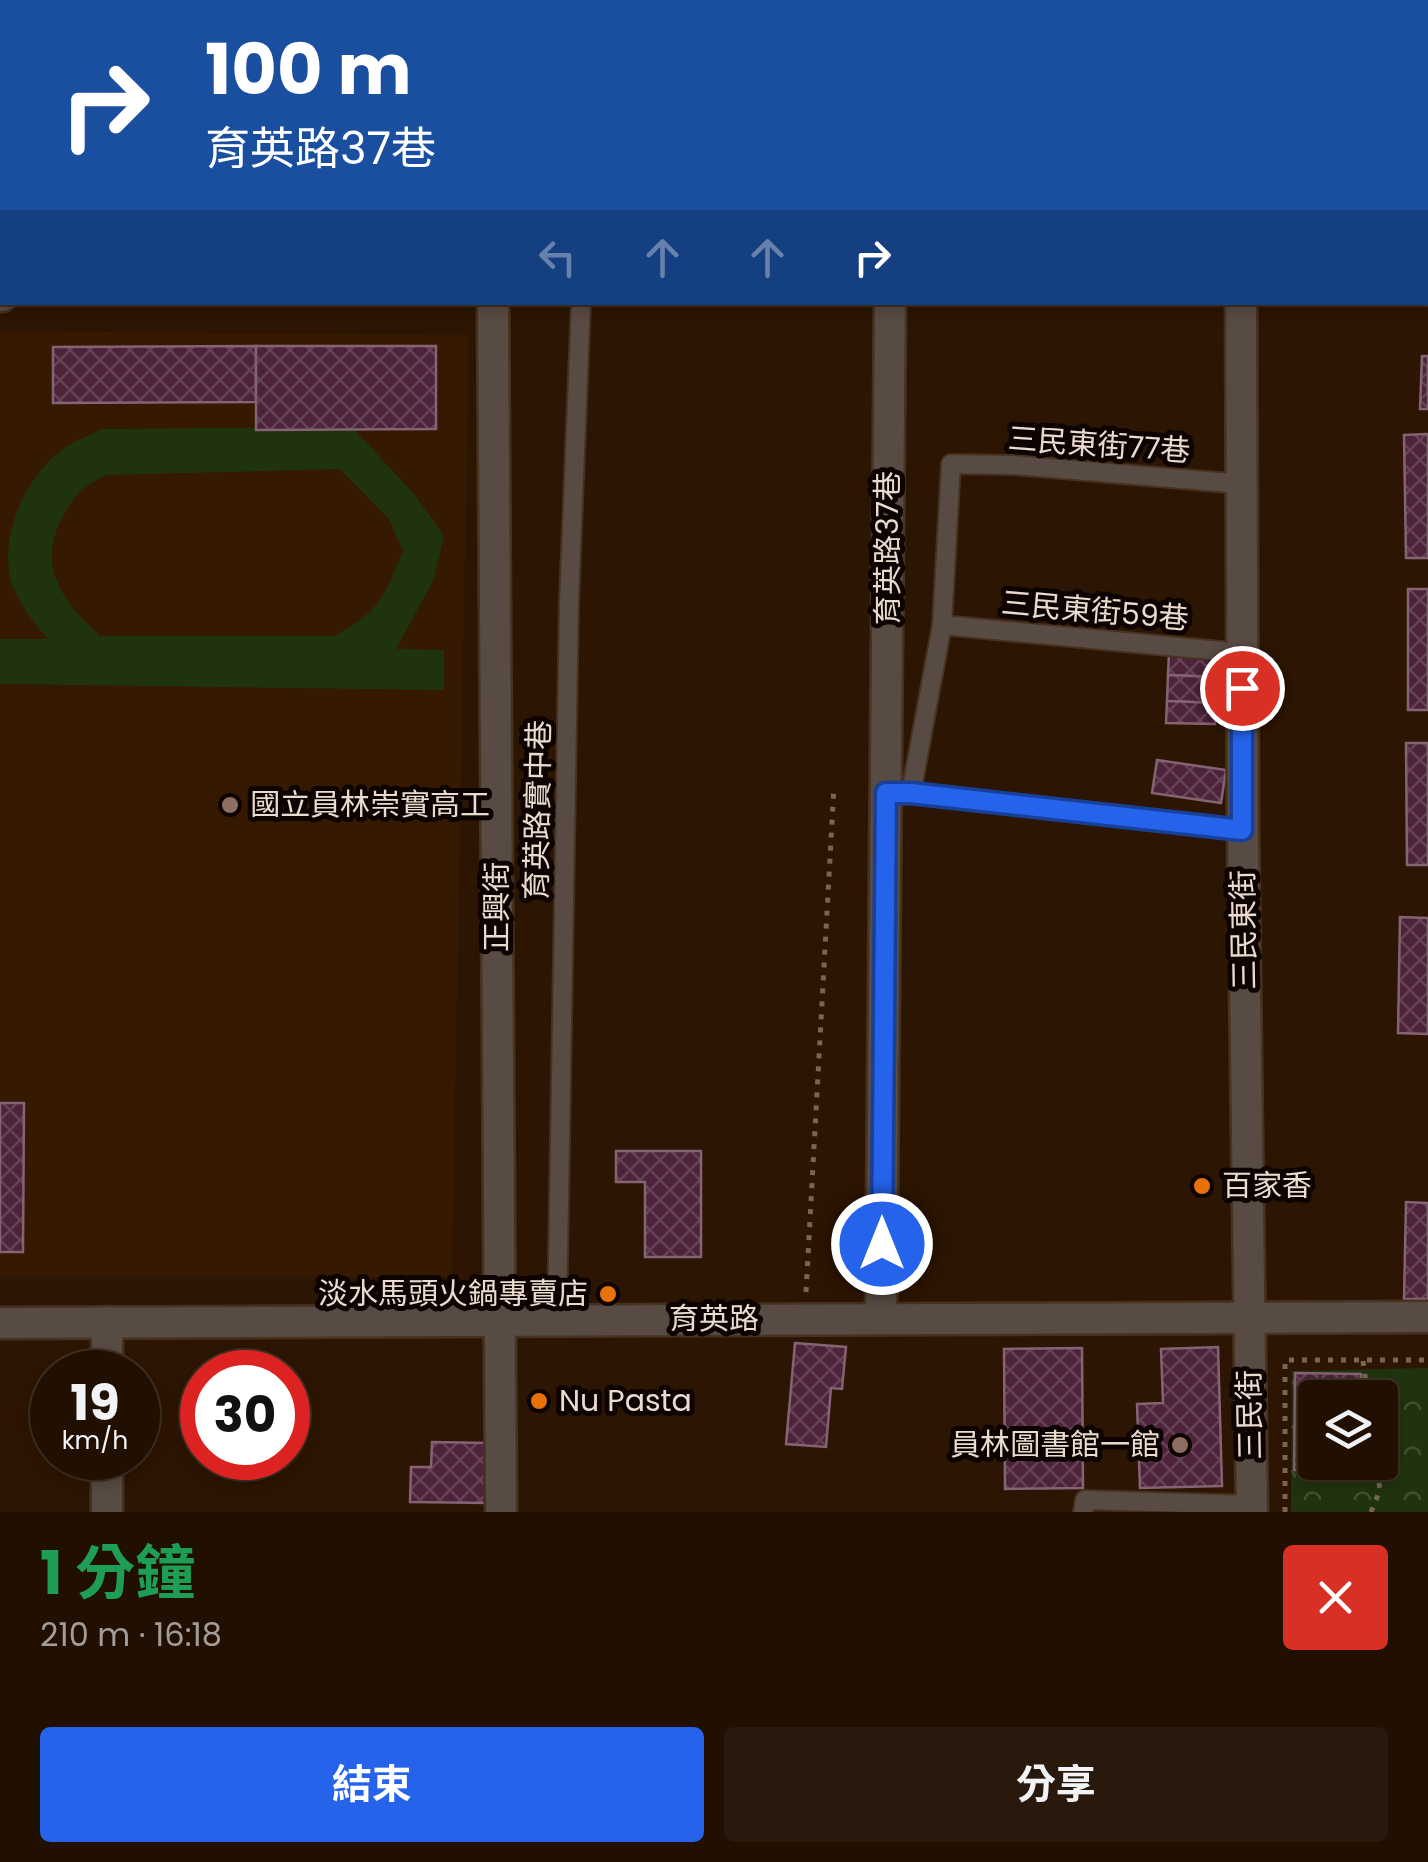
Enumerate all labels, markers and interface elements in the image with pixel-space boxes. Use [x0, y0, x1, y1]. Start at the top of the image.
text: 100 m [205, 20, 412, 119]
icon: right [40, 40, 170, 170]
text: 育英路37巷 [205, 117, 436, 180]
icon: left [530, 230, 585, 285]
icon: ahead [635, 230, 690, 285]
icon: ahead [740, 230, 795, 285]
icon: right [845, 230, 900, 285]
street label: 三民東街77巷 [1006, 417, 1192, 472]
street label: 育英路37巷 [866, 471, 909, 625]
street label: 三民東街59巷 [1000, 581, 1190, 640]
pin [1200, 646, 1285, 731]
icon: arrive [1215, 661, 1270, 716]
street label: 育英路實中巷 [514, 720, 561, 900]
place label: 國立員林崇實高工 [250, 783, 490, 826]
marker: 國立員林崇實高工 [219, 794, 241, 816]
street label: 正興街 [475, 862, 518, 952]
street label: 三民東街 [1221, 870, 1266, 990]
place label: 百家香 [1222, 1164, 1312, 1207]
marker: 百家香 [1191, 1175, 1213, 1197]
position arrow [830, 1192, 934, 1296]
place label: 淡水馬頭火鍋專賣店 [318, 1272, 588, 1315]
marker: 淡水馬頭火鍋專賣店 [597, 1283, 619, 1305]
street label: 育英路 [669, 1297, 759, 1340]
speed limit sign: 30 [180, 1350, 310, 1480]
text: 19 [70, 1367, 120, 1438]
street label: 三民街 [1227, 1370, 1272, 1460]
place label: Nu Pasta [559, 1379, 692, 1422]
map controls [1298, 1380, 1398, 1480]
button: layers [1298, 1380, 1398, 1480]
marker: Nu Pasta [528, 1390, 550, 1412]
text: km/h [62, 1423, 128, 1458]
place label: 員林圖書館一館 [950, 1423, 1160, 1466]
marker: 員林圖書館一館 [1169, 1434, 1191, 1456]
text: 1 分鐘 [40, 1531, 195, 1615]
button: close [1283, 1545, 1388, 1650]
text: 210 m · 16:18 [40, 1612, 222, 1657]
button: 結束 [40, 1727, 704, 1842]
button: 分享 [724, 1727, 1388, 1842]

